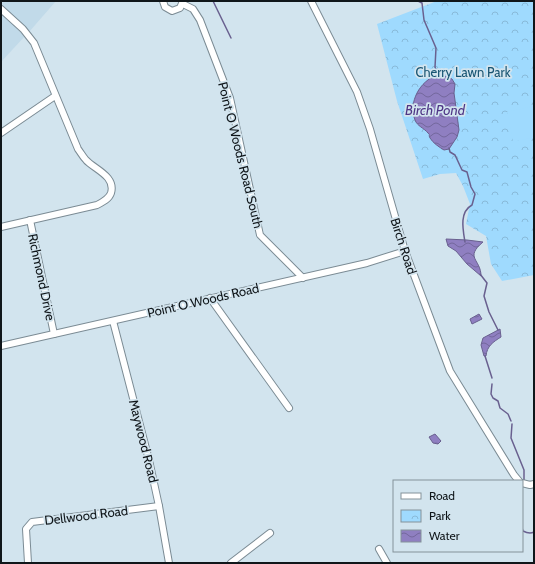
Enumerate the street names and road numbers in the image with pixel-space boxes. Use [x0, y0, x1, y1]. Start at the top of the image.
street label: Point O Woods Road South [215, 80, 267, 230]
street label: Birch Road [387, 216, 421, 276]
street label: Richmond Drive [25, 232, 59, 322]
street label: Point O Woods Road [145, 279, 261, 321]
street label: Maywood Road [126, 398, 162, 484]
street label: Dellwood Road [43, 502, 129, 528]

